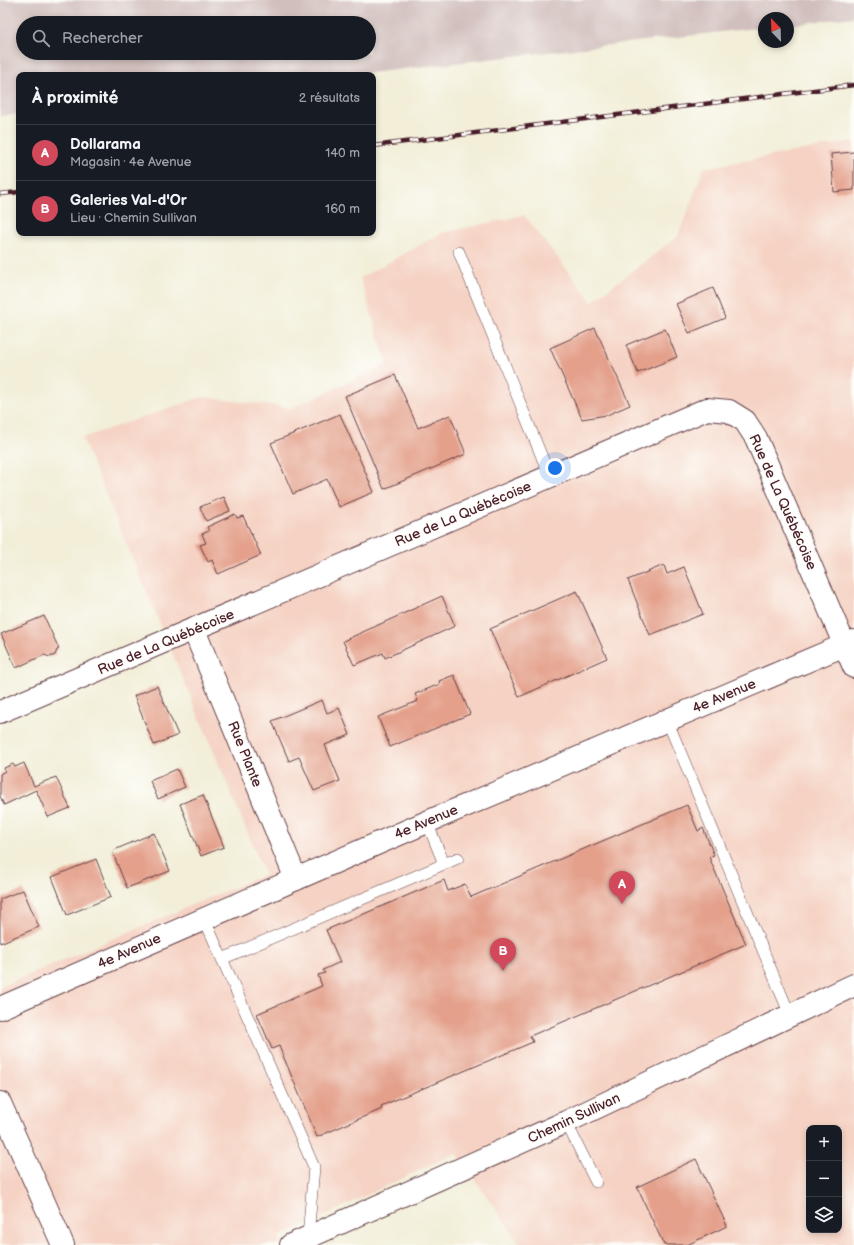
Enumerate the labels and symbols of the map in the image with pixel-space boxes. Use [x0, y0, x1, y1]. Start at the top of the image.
north arrow [758, 12, 794, 48]
street label: Rue de La Québécoise [745, 432, 821, 572]
your location [545, 458, 565, 478]
street label: Rue de La Québécoise [392, 478, 534, 550]
street label: Rue de La Québécoise [95, 606, 237, 678]
street label: 4e Avenue [690, 675, 758, 717]
street label: Rue Plante [224, 719, 266, 789]
street label: 4e Avenue [392, 801, 460, 843]
pin: A [609, 871, 635, 904]
street label: 4e Avenue [95, 929, 163, 973]
pin: B [490, 938, 516, 971]
street label: Chemin Sullivan [525, 1089, 623, 1147]

